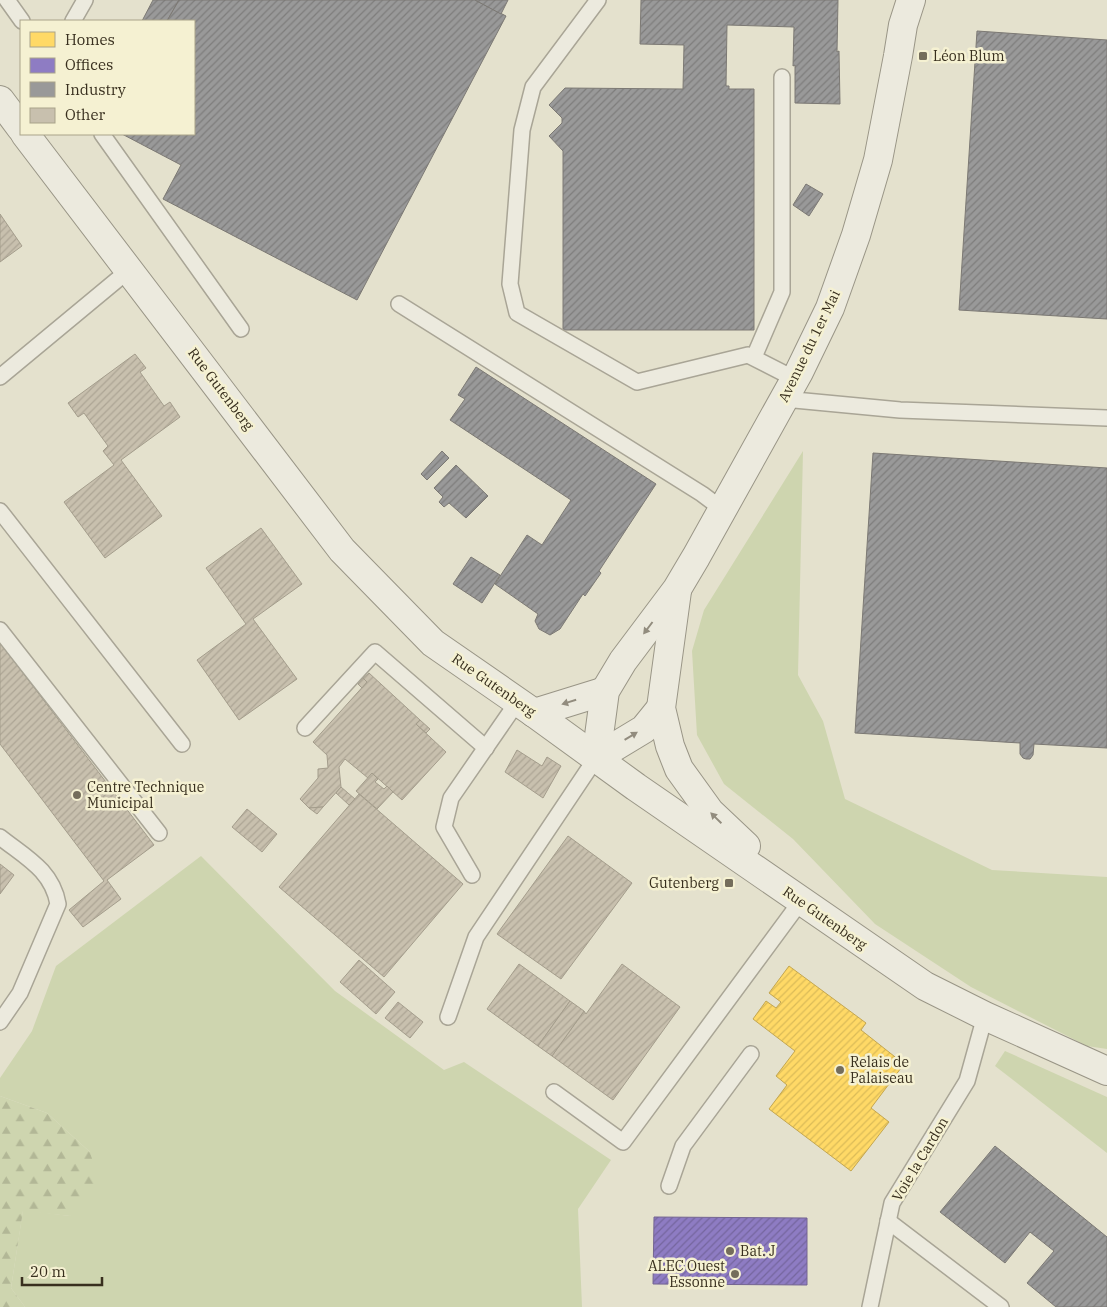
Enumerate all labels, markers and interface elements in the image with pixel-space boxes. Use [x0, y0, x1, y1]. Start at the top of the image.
legend [20, 20, 195, 135]
text: Homes [65, 30, 115, 49]
place label: Léon Blum [933, 47, 1005, 65]
marker: Léon Blum [917, 50, 929, 62]
text: Offices [65, 55, 113, 74]
text: Industry [65, 80, 126, 99]
text: Other [65, 105, 105, 124]
street label: Avenue du 1er Mai [774, 287, 844, 405]
street label: Rue Gutenberg [184, 344, 258, 434]
one-way arrow [643, 621, 653, 635]
street label: Rue Gutenberg [448, 649, 540, 721]
one-way arrow [562, 698, 577, 706]
one-way arrow [625, 732, 638, 741]
place label: Centre Technique Municipal [87, 778, 204, 812]
marker: Centre Technique Municipal [71, 789, 83, 801]
one-way arrow [711, 812, 723, 824]
place label: Gutenberg [649, 874, 719, 892]
marker: Gutenberg [723, 877, 735, 889]
street label: Rue Gutenberg [779, 882, 871, 954]
place label: Relais de Palaiseau [850, 1053, 913, 1087]
marker: Relais de Palaiseau [834, 1064, 846, 1076]
street label: Voie la Cardon [888, 1114, 952, 1204]
place label: Bat. J [740, 1242, 775, 1260]
marker: Bat. J [724, 1245, 736, 1257]
scale bar [22, 1254, 102, 1286]
place label: ALEC Ouest Essonne [648, 1257, 725, 1291]
text: 20 m [30, 1262, 66, 1281]
marker: ALEC Ouest Essonne [729, 1268, 741, 1280]

